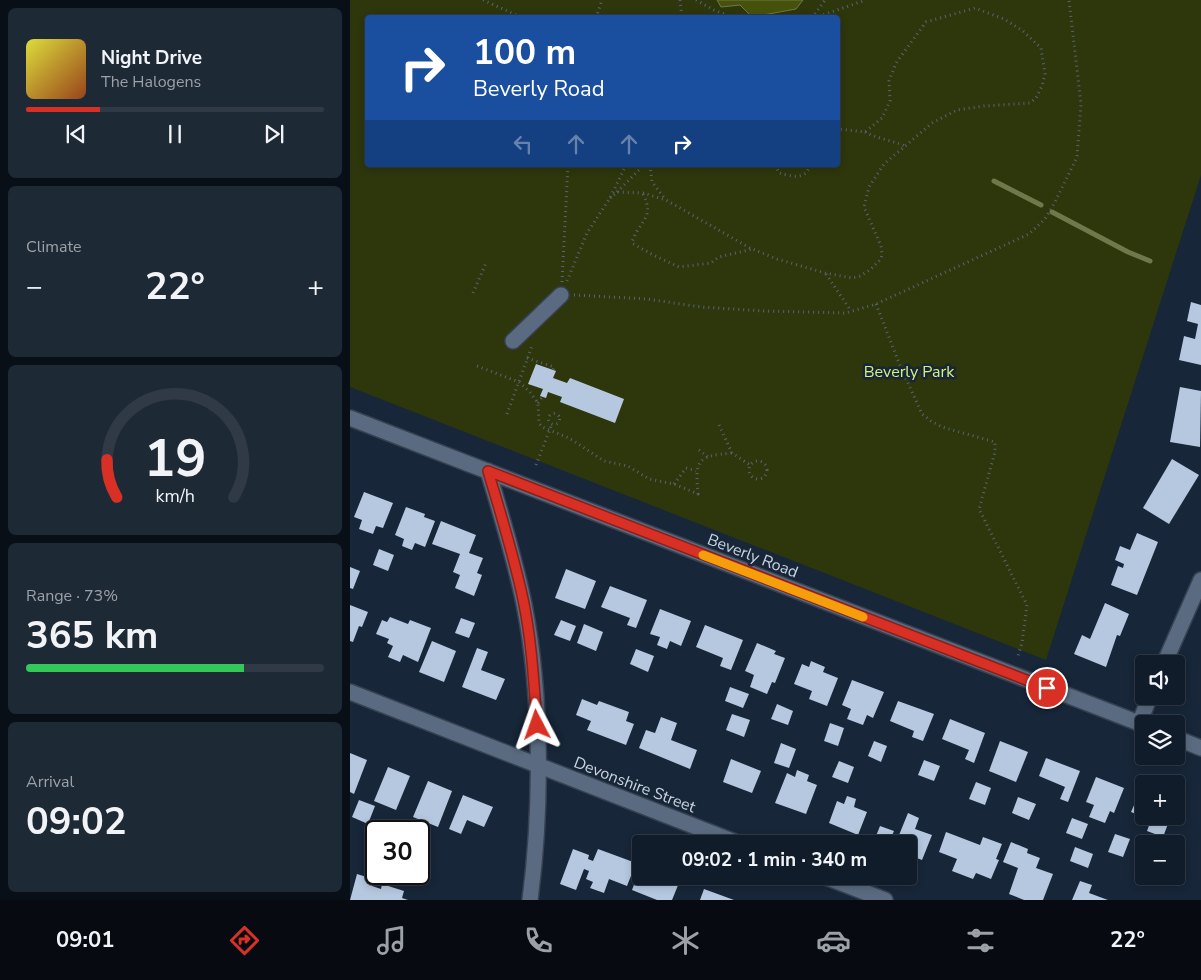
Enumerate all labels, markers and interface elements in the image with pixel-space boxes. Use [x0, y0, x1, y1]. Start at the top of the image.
text: 100 m [473, 29, 576, 76]
icon: right [390, 35, 455, 100]
text: Night Drive [101, 45, 202, 71]
text: The Halogens [101, 71, 201, 93]
text: Beverly Road [473, 74, 605, 104]
icon: previous [62, 120, 90, 148]
icon: pause [161, 120, 189, 148]
icon: next [260, 120, 288, 148]
icon: left [509, 130, 537, 158]
icon: ahead [562, 130, 590, 158]
icon: ahead [615, 130, 643, 158]
icon: right [668, 130, 696, 158]
text: Climate [26, 236, 81, 258]
text: 22° [145, 261, 205, 312]
text: − [26, 268, 43, 306]
text: + [307, 268, 324, 306]
park label: Beverly Park [864, 361, 955, 383]
text: 19 [144, 423, 206, 494]
text: km/h [155, 484, 195, 508]
street label: Beverly Road [704, 529, 801, 583]
text: Range · 73% [26, 585, 118, 607]
text: 365 km [26, 610, 158, 661]
map controls [1135, 655, 1185, 885]
button: sound [1135, 655, 1185, 705]
pin [1026, 667, 1068, 709]
icon: arrive [1033, 674, 1061, 702]
position arrow [510, 698, 562, 750]
button: layers [1135, 715, 1185, 765]
street label: Devonshire Street [571, 752, 699, 818]
text: Arrival [26, 771, 74, 793]
button: + [1135, 775, 1185, 825]
text: 09:02 [26, 796, 127, 847]
speed limit sign: 30 [365, 820, 430, 885]
button: − [1135, 835, 1185, 885]
text: 09:02 · 1 min · 340 m [682, 847, 867, 873]
icon: directions [227, 923, 262, 958]
icon: music [374, 923, 409, 958]
icon: phone [521, 923, 556, 958]
icon: climate [668, 923, 703, 958]
icon: car [816, 923, 851, 958]
icon: filters [963, 923, 998, 958]
text: 09:01 [56, 925, 114, 955]
text: 22° [1110, 925, 1145, 955]

